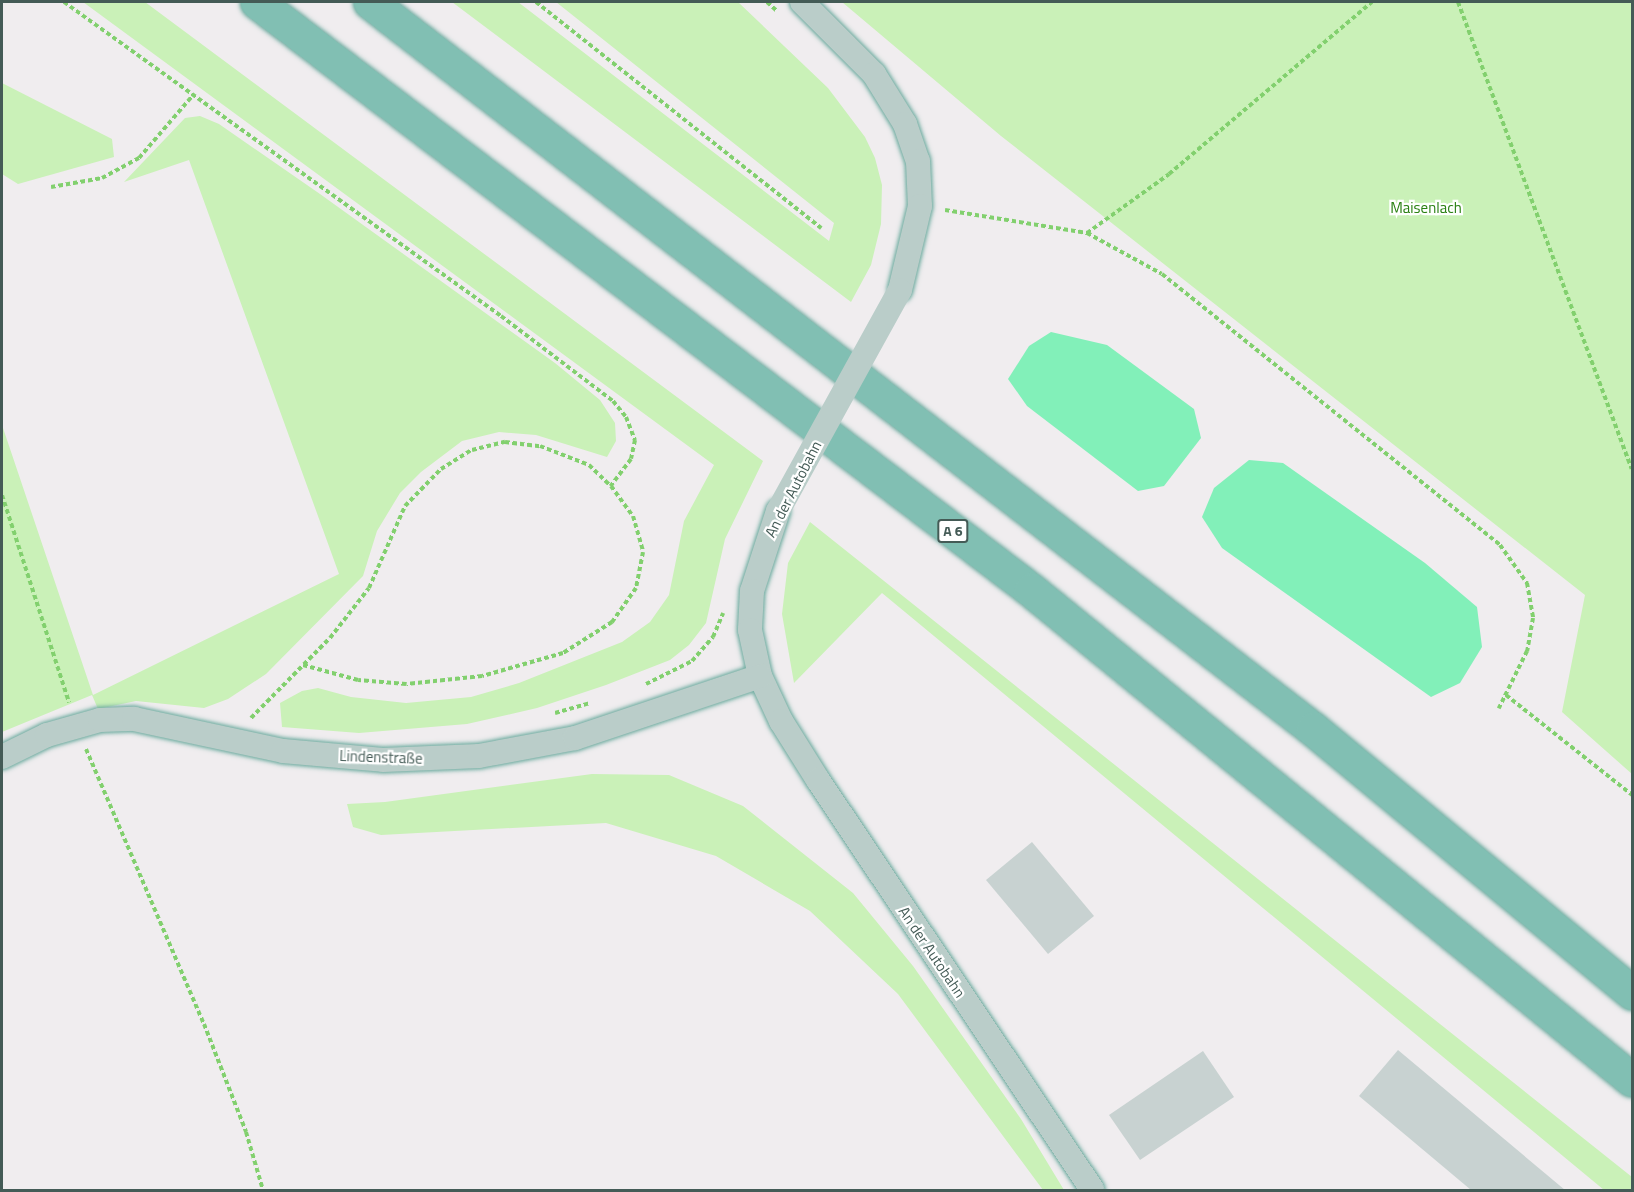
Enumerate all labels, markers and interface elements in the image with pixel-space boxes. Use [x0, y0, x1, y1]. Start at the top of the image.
park label: Maisenlach [1390, 199, 1462, 217]
street label: An der Autobahn [761, 438, 825, 540]
road number: A 6 [936, 520, 970, 542]
street label: Lindenstraße [339, 747, 423, 767]
street label: An der Autobahn [895, 903, 969, 1001]

